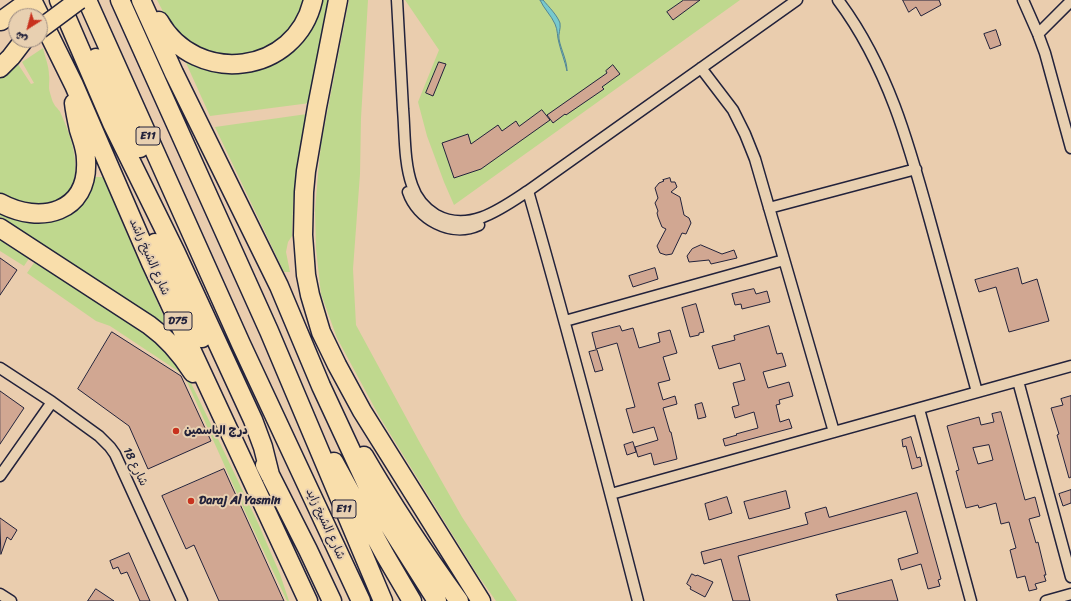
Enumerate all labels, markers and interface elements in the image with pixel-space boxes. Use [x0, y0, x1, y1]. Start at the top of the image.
north arrow [8, 8, 48, 48]
text: ش [11, 26, 32, 49]
road number: E11 [136, 127, 160, 145]
street label: شارع الشيخ راشد [126, 216, 172, 298]
road number: D75 [164, 312, 192, 330]
place label: درج الياسمين [184, 424, 248, 438]
marker: درج الياسمين [171, 426, 181, 436]
street label: شارع 18 [119, 445, 151, 489]
street label: شارع الشيخ زايد [302, 486, 348, 562]
place label: Daraj Al Yasmin [199, 494, 281, 508]
marker: Daraj Al Yasmin [186, 496, 196, 506]
road number: E11 [332, 500, 356, 518]

